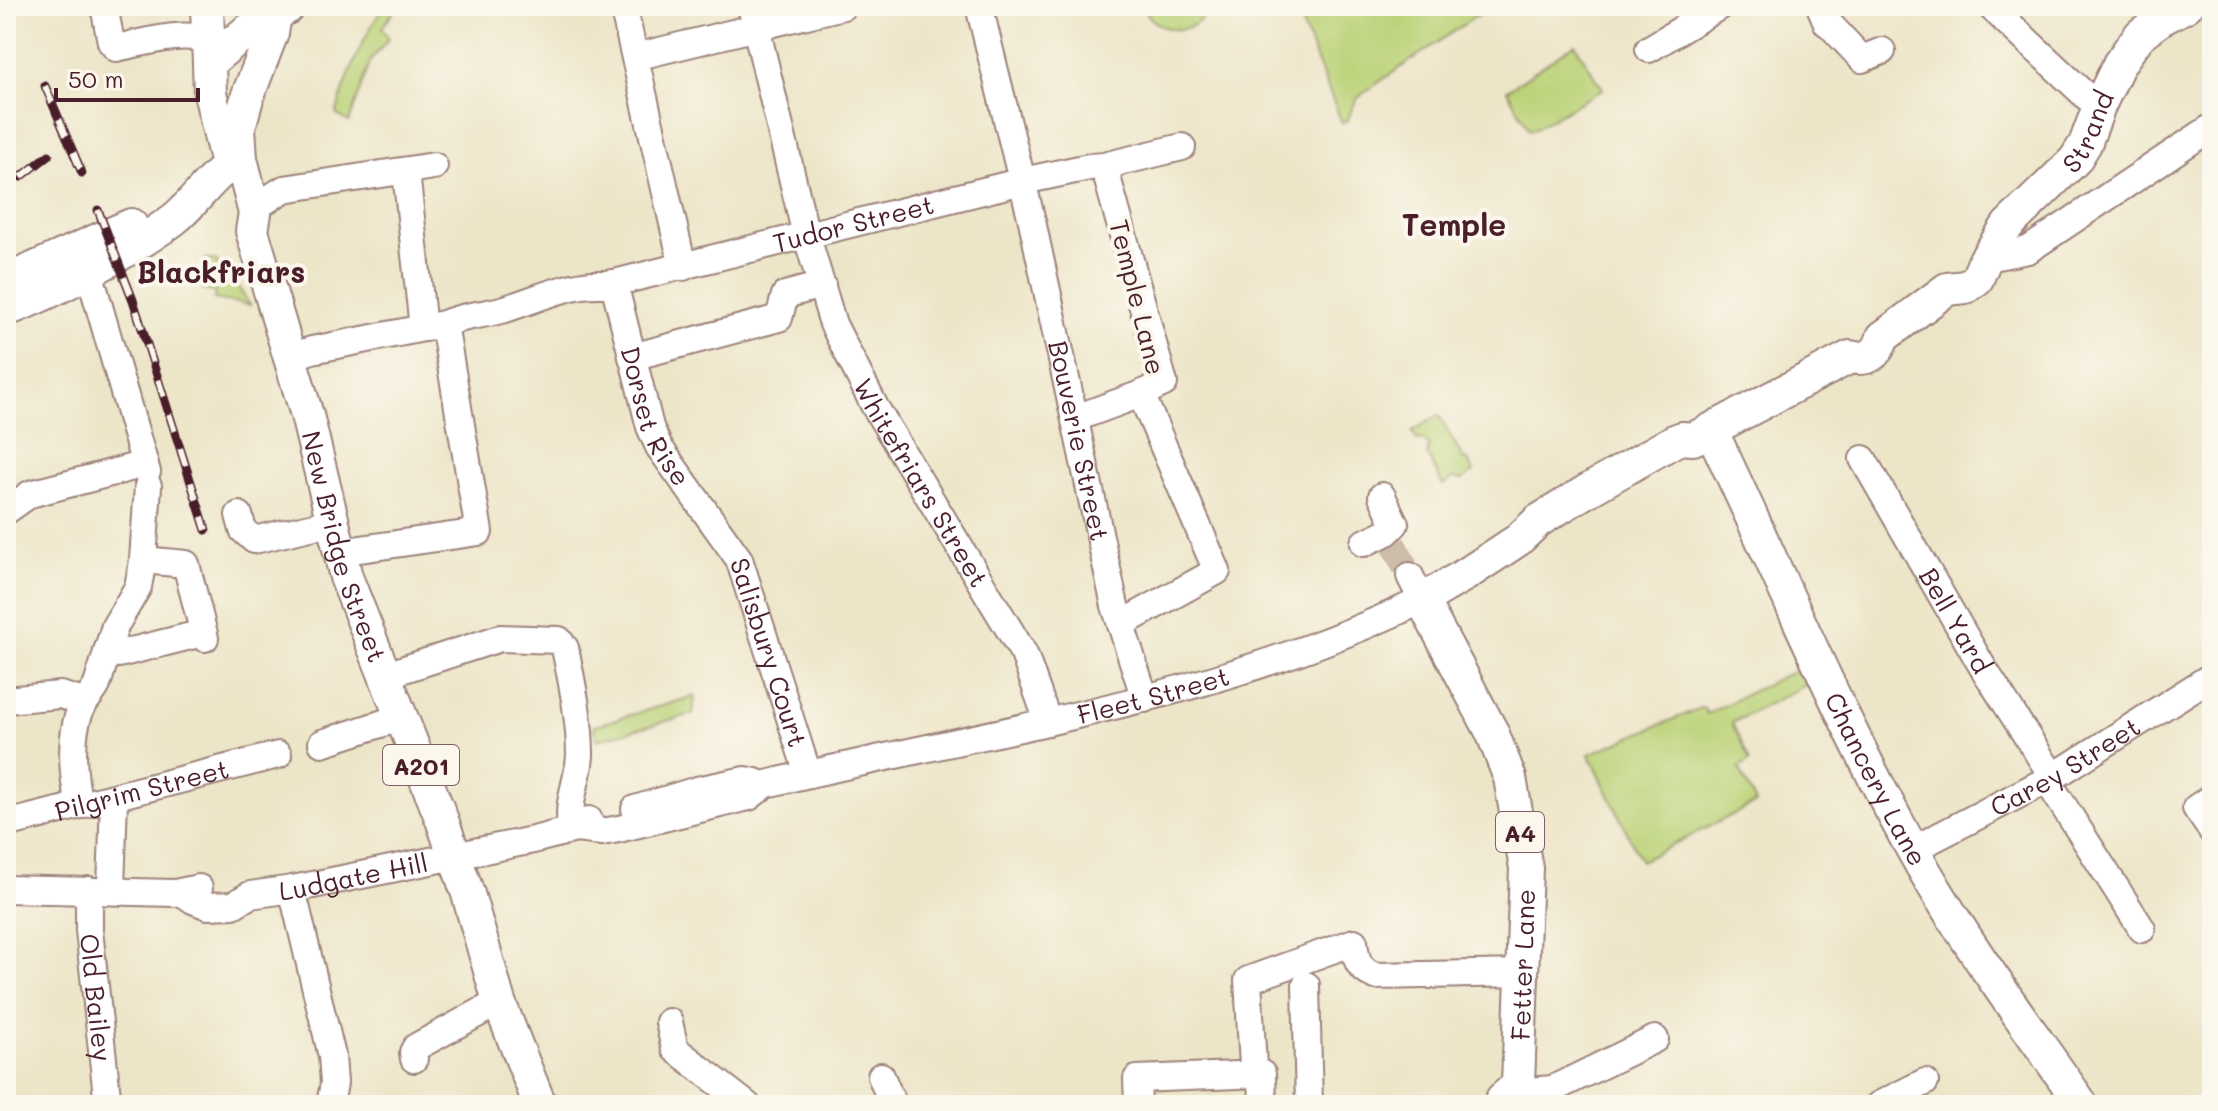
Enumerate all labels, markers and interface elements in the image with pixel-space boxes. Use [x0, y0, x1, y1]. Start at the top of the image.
scale bar [56, 52, 198, 102]
text: 50 m [68, 63, 124, 94]
street label: Strand [2055, 85, 2121, 180]
street label: Tudor Street [769, 187, 937, 260]
district label: Temple [1402, 204, 1506, 244]
street label: Temple Lane [1102, 216, 1174, 378]
district label: Blackfriars [137, 251, 305, 291]
street label: Bouverie Street [1041, 337, 1117, 544]
street label: Dorset Rise [613, 343, 698, 493]
street label: Whitefriars Street [846, 372, 997, 593]
street label: New Bridge Street [294, 427, 395, 667]
street label: Salisbury Court [723, 554, 815, 751]
street label: Bell Yard [1912, 561, 1999, 679]
street label: Fleet Street [1074, 658, 1233, 731]
street label: Chancery Lane [1818, 687, 1935, 872]
street label: Carey Street [1984, 709, 2146, 824]
road number: A201 [383, 745, 459, 785]
street label: Pilgrim Street [51, 751, 232, 828]
road number: A4 [1496, 812, 1544, 852]
street label: Ludgate Hill [277, 845, 431, 908]
street label: Fetter Lane [1503, 888, 1542, 1041]
street label: Old Bailey [73, 932, 120, 1063]

